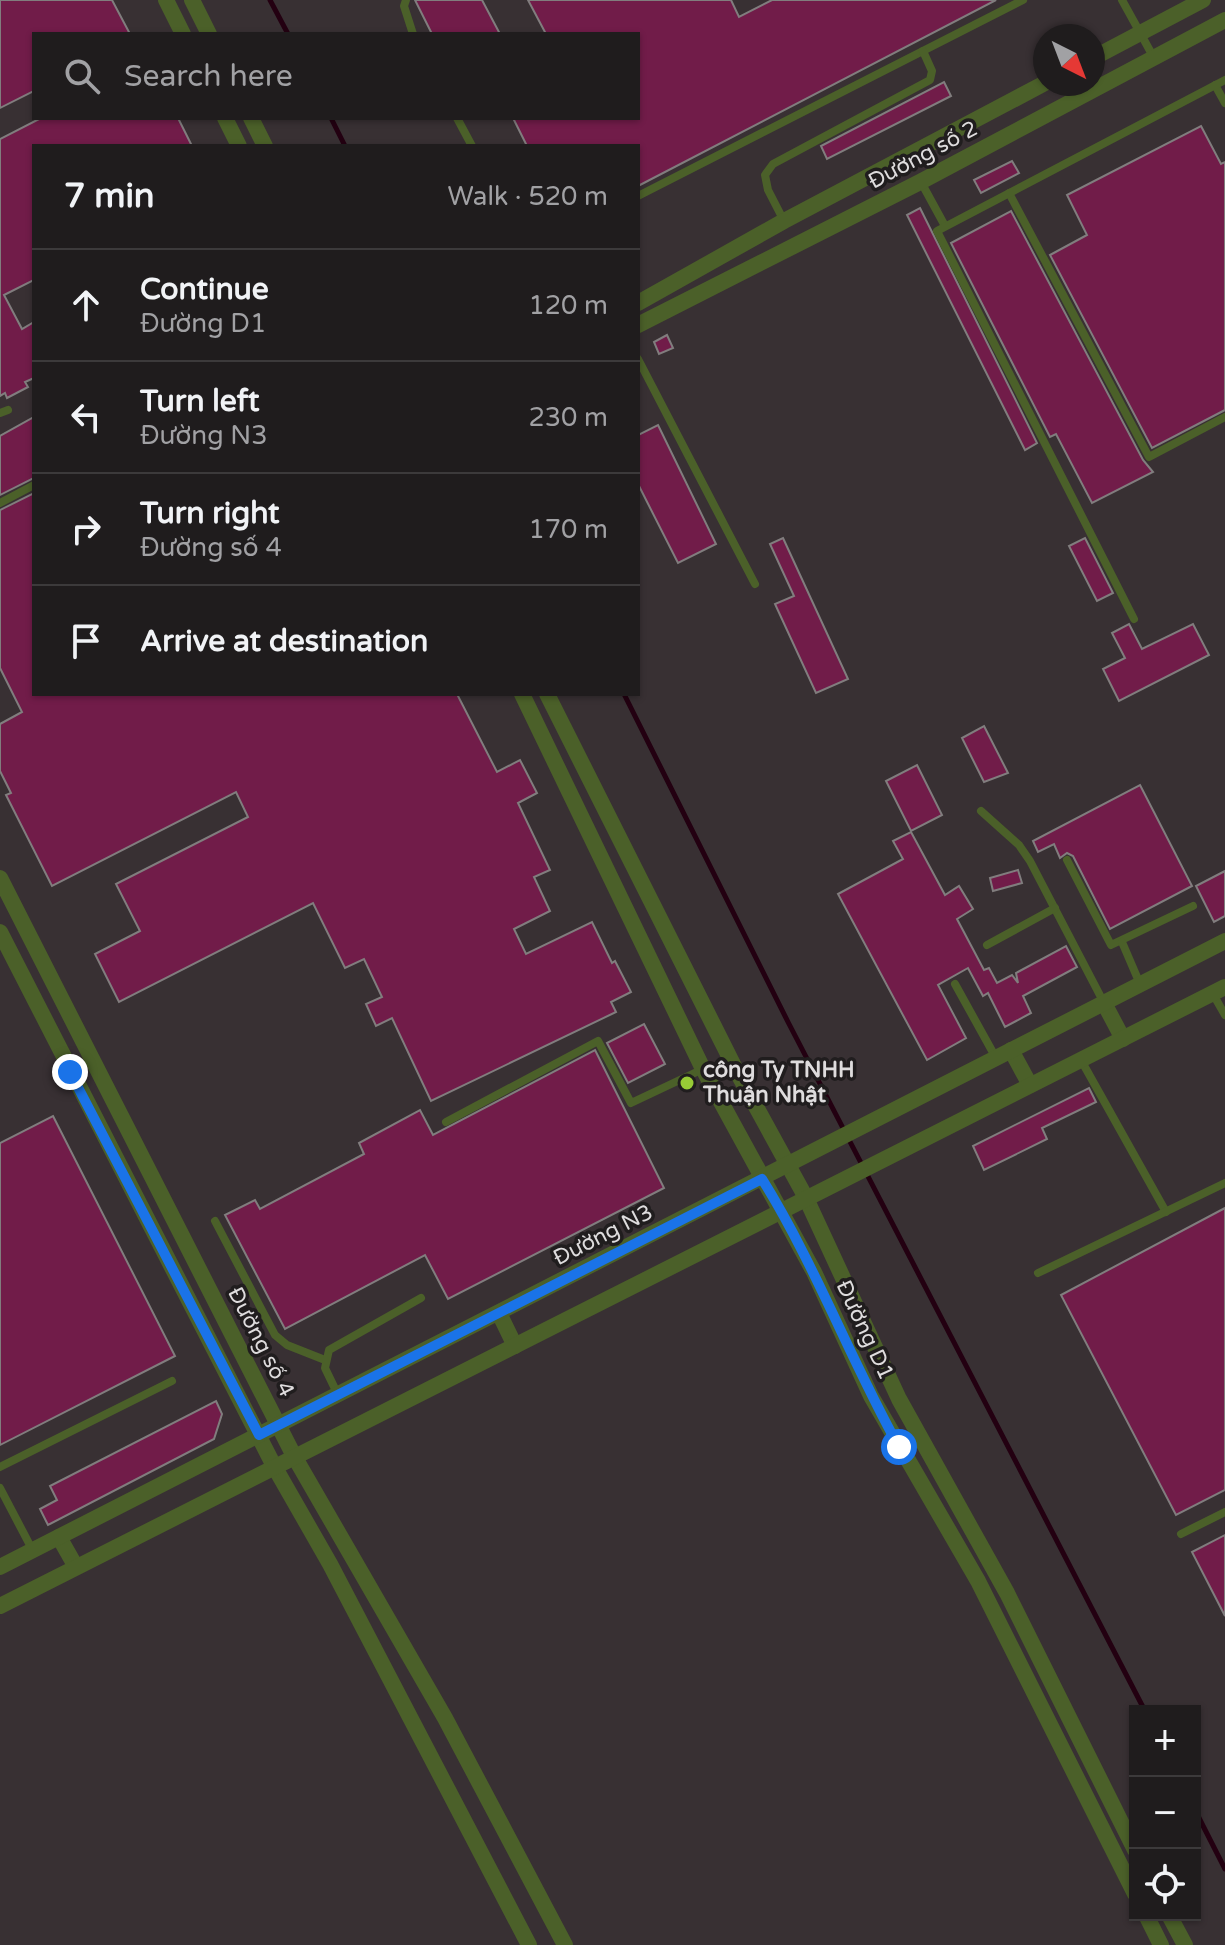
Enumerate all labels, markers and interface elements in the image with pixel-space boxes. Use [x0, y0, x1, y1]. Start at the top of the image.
north arrow [1033, 24, 1105, 96]
search box [32, 32, 640, 120]
icon: search [60, 54, 104, 98]
text: Search here [124, 58, 293, 95]
street label: Đường số 2 [864, 115, 982, 195]
text: 7 min [64, 176, 155, 217]
text: Walk · 520 m [448, 181, 608, 212]
text: Continue [140, 271, 269, 308]
icon: ahead [64, 283, 108, 327]
text: 120 m [528, 290, 608, 321]
text: Đường D1 [140, 308, 266, 339]
text: Turn left [140, 383, 259, 420]
icon: left [64, 395, 108, 439]
text: 230 m [528, 402, 608, 433]
text: Đường N3 [140, 420, 268, 451]
text: Turn right [140, 495, 280, 532]
icon: right [64, 507, 108, 551]
text: 170 m [528, 514, 608, 545]
text: Đường số 4 [140, 532, 282, 563]
icon: arrive [64, 619, 108, 663]
text: Arrive at destination [140, 623, 428, 660]
route end [52, 1054, 88, 1090]
place label: công Ty TNHH Thuận Nhật [702, 1057, 855, 1108]
marker: công Ty TNHH Thuận Nhật [678, 1074, 696, 1092]
street label: Đường N3 [549, 1199, 657, 1271]
street label: Đường D1 [831, 1276, 899, 1384]
street label: Đường số 4 [222, 1283, 300, 1401]
route start [881, 1429, 917, 1465]
map controls [1129, 1705, 1201, 1921]
button: + [1129, 1705, 1201, 1777]
button: − [1129, 1777, 1201, 1849]
button: locate [1129, 1849, 1201, 1921]

